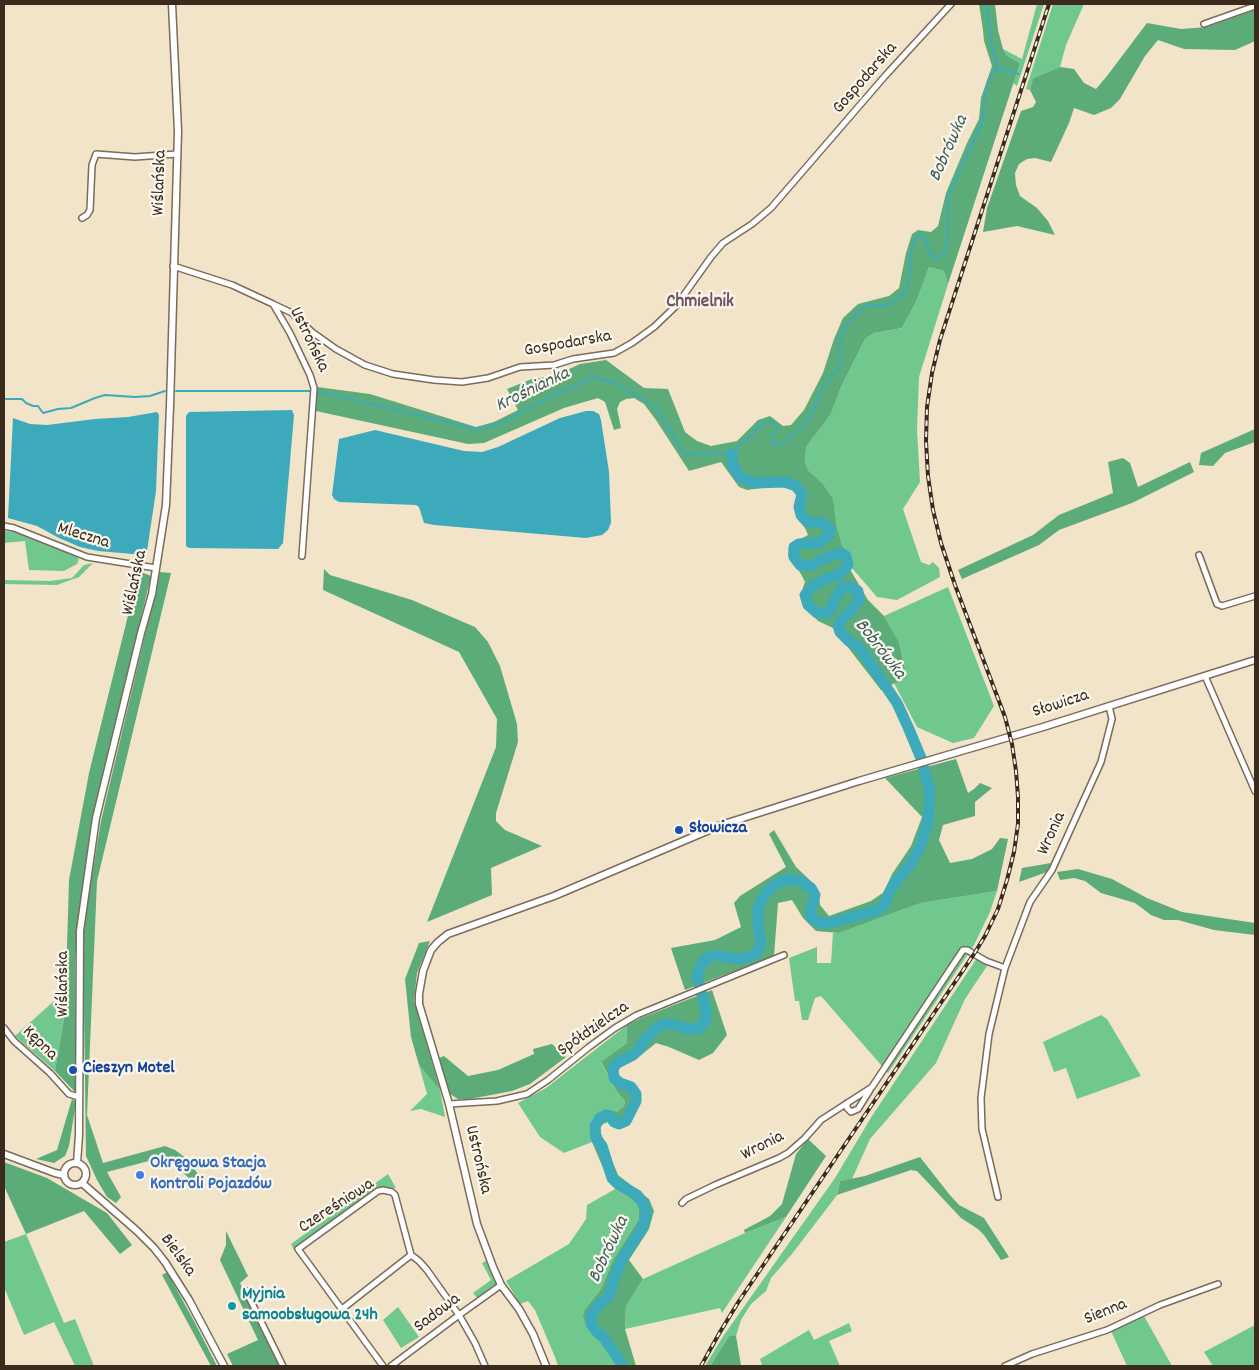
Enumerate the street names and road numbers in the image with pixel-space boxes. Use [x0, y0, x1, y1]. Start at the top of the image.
street label: Gospodarska [829, 39, 903, 119]
street label: Wiślańska [149, 150, 173, 216]
street label: Ustrońska [283, 304, 333, 376]
street label: Gospodarska [523, 327, 613, 363]
street label: Mleczna [54, 519, 112, 555]
street label: Wiślańska [119, 549, 153, 617]
street label: Słowicza [1030, 686, 1092, 724]
street label: Wronia [1034, 809, 1072, 859]
street label: Wiślańska [54, 951, 76, 1017]
street label: Spółdzielcza [554, 998, 634, 1062]
street label: Kępna [17, 1022, 61, 1066]
street label: Ustrońska [459, 1124, 495, 1196]
street label: Wronia [738, 1127, 788, 1167]
street label: Czereśniowa [295, 1175, 379, 1239]
street label: Bielska [154, 1230, 200, 1282]
street label: Sadowa [410, 1289, 466, 1339]
street label: Sienna [1081, 1295, 1131, 1331]

